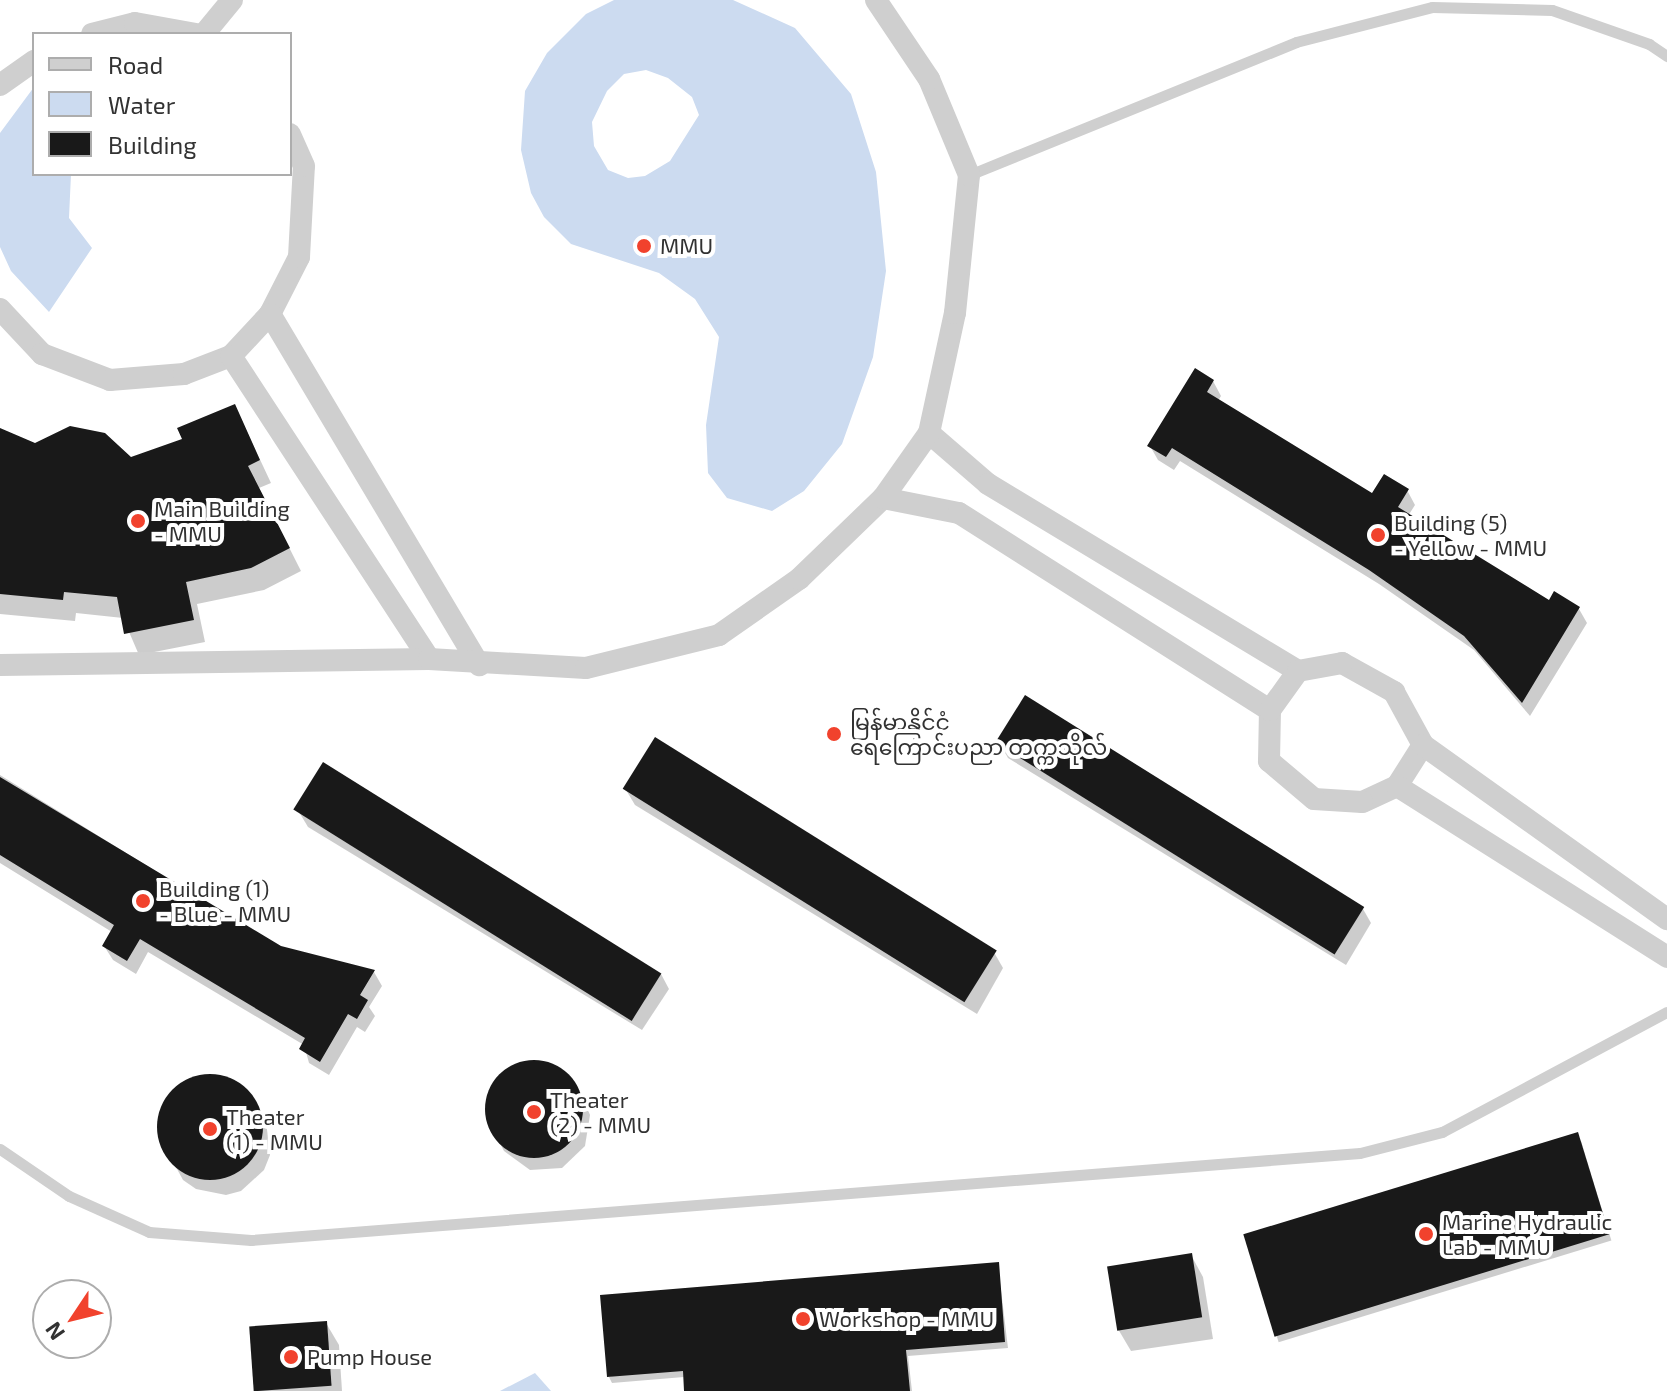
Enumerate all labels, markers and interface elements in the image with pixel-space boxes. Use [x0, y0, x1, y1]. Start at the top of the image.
legend [32, 32, 292, 176]
text: Road [108, 50, 163, 79]
text: Water [108, 90, 175, 119]
text: Building [108, 130, 197, 159]
place label: MMU [660, 233, 713, 259]
marker: MMU [635, 237, 653, 255]
place label: Main Building - MMU [154, 495, 290, 546]
place label: Building (5) - Yellow - MMU [1394, 509, 1548, 560]
marker: Main Building - MMU [129, 512, 147, 530]
marker: Building (5) - Yellow - MMU [1369, 526, 1387, 544]
place label: မြန်မာနိုင်ငံ ရေကြောင်းပညာ တက္ကသိုလ် [850, 708, 1107, 760]
marker: မြန်မာနိုင်ငံ ရေကြောင်းပညာ တက္ကသိုလ် [825, 725, 843, 743]
place label: Building (1) - Blue - MMU [159, 875, 291, 926]
marker: Building (1) - Blue - MMU [134, 892, 152, 910]
place label: Theater (2) - MMU [550, 1086, 651, 1138]
place label: Theater (1) - MMU [226, 1103, 323, 1154]
marker: Theater (2) - MMU [525, 1103, 543, 1121]
marker: Theater (1) - MMU [201, 1120, 219, 1138]
place label: Marine Hydraulic Lab - MMU [1442, 1208, 1612, 1260]
marker: Marine Hydraulic Lab - MMU [1417, 1225, 1435, 1243]
north arrow [32, 1279, 112, 1359]
place label: Workshop - MMU [819, 1306, 994, 1332]
marker: Workshop - MMU [794, 1310, 812, 1328]
text: N [39, 1318, 69, 1346]
place label: Pump House [307, 1344, 432, 1370]
marker: Pump House [282, 1348, 300, 1366]

